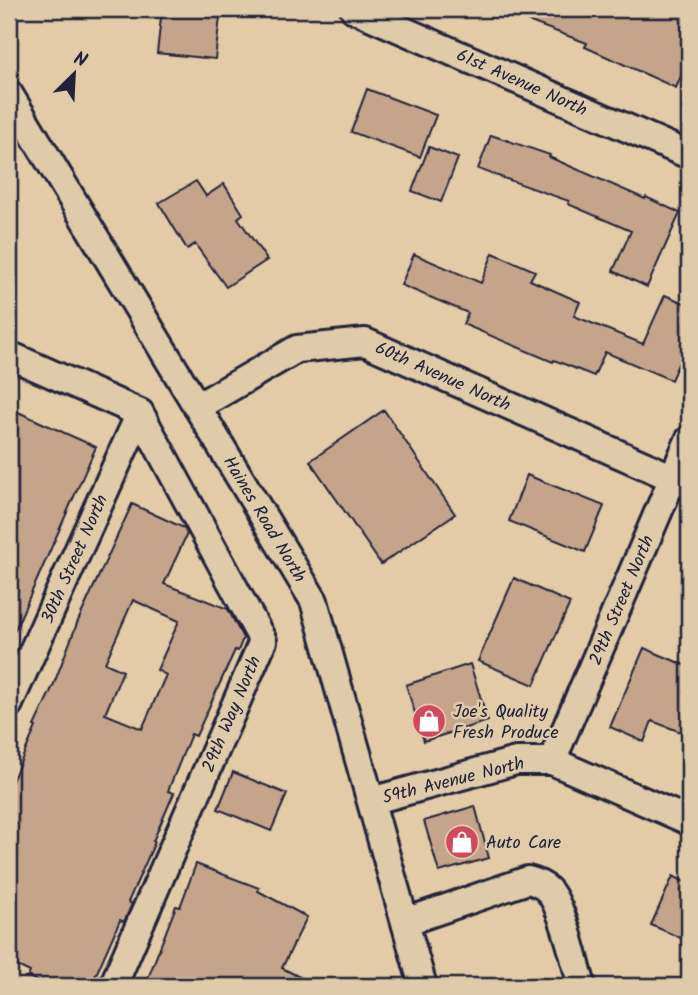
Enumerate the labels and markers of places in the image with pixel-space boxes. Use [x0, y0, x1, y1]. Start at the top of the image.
place label: Joe's Quality Fresh Produce [453, 698, 559, 748]
shop icon: Joe's Quality Fresh Produce [410, 702, 448, 740]
shop icon: Auto Care [443, 823, 481, 861]
place label: Auto Care [486, 829, 561, 858]

